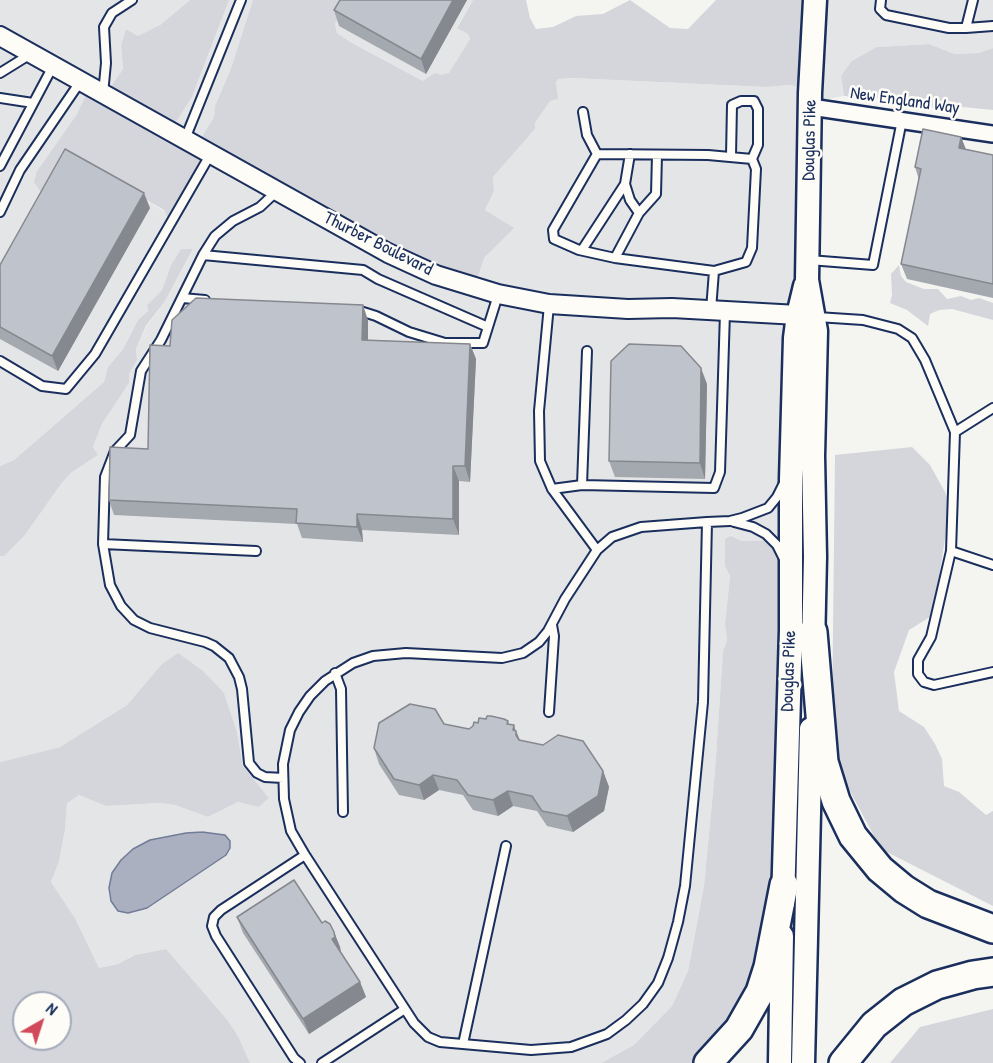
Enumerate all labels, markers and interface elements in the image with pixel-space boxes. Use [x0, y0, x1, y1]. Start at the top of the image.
street label: New England Way [849, 83, 961, 119]
street label: Douglas Pike [798, 99, 822, 181]
street label: Thurber Boulevard [320, 207, 436, 281]
street label: Douglas Pike [777, 630, 801, 712]
north arrow [12, 991, 72, 1051]
text: N [42, 997, 62, 1020]

